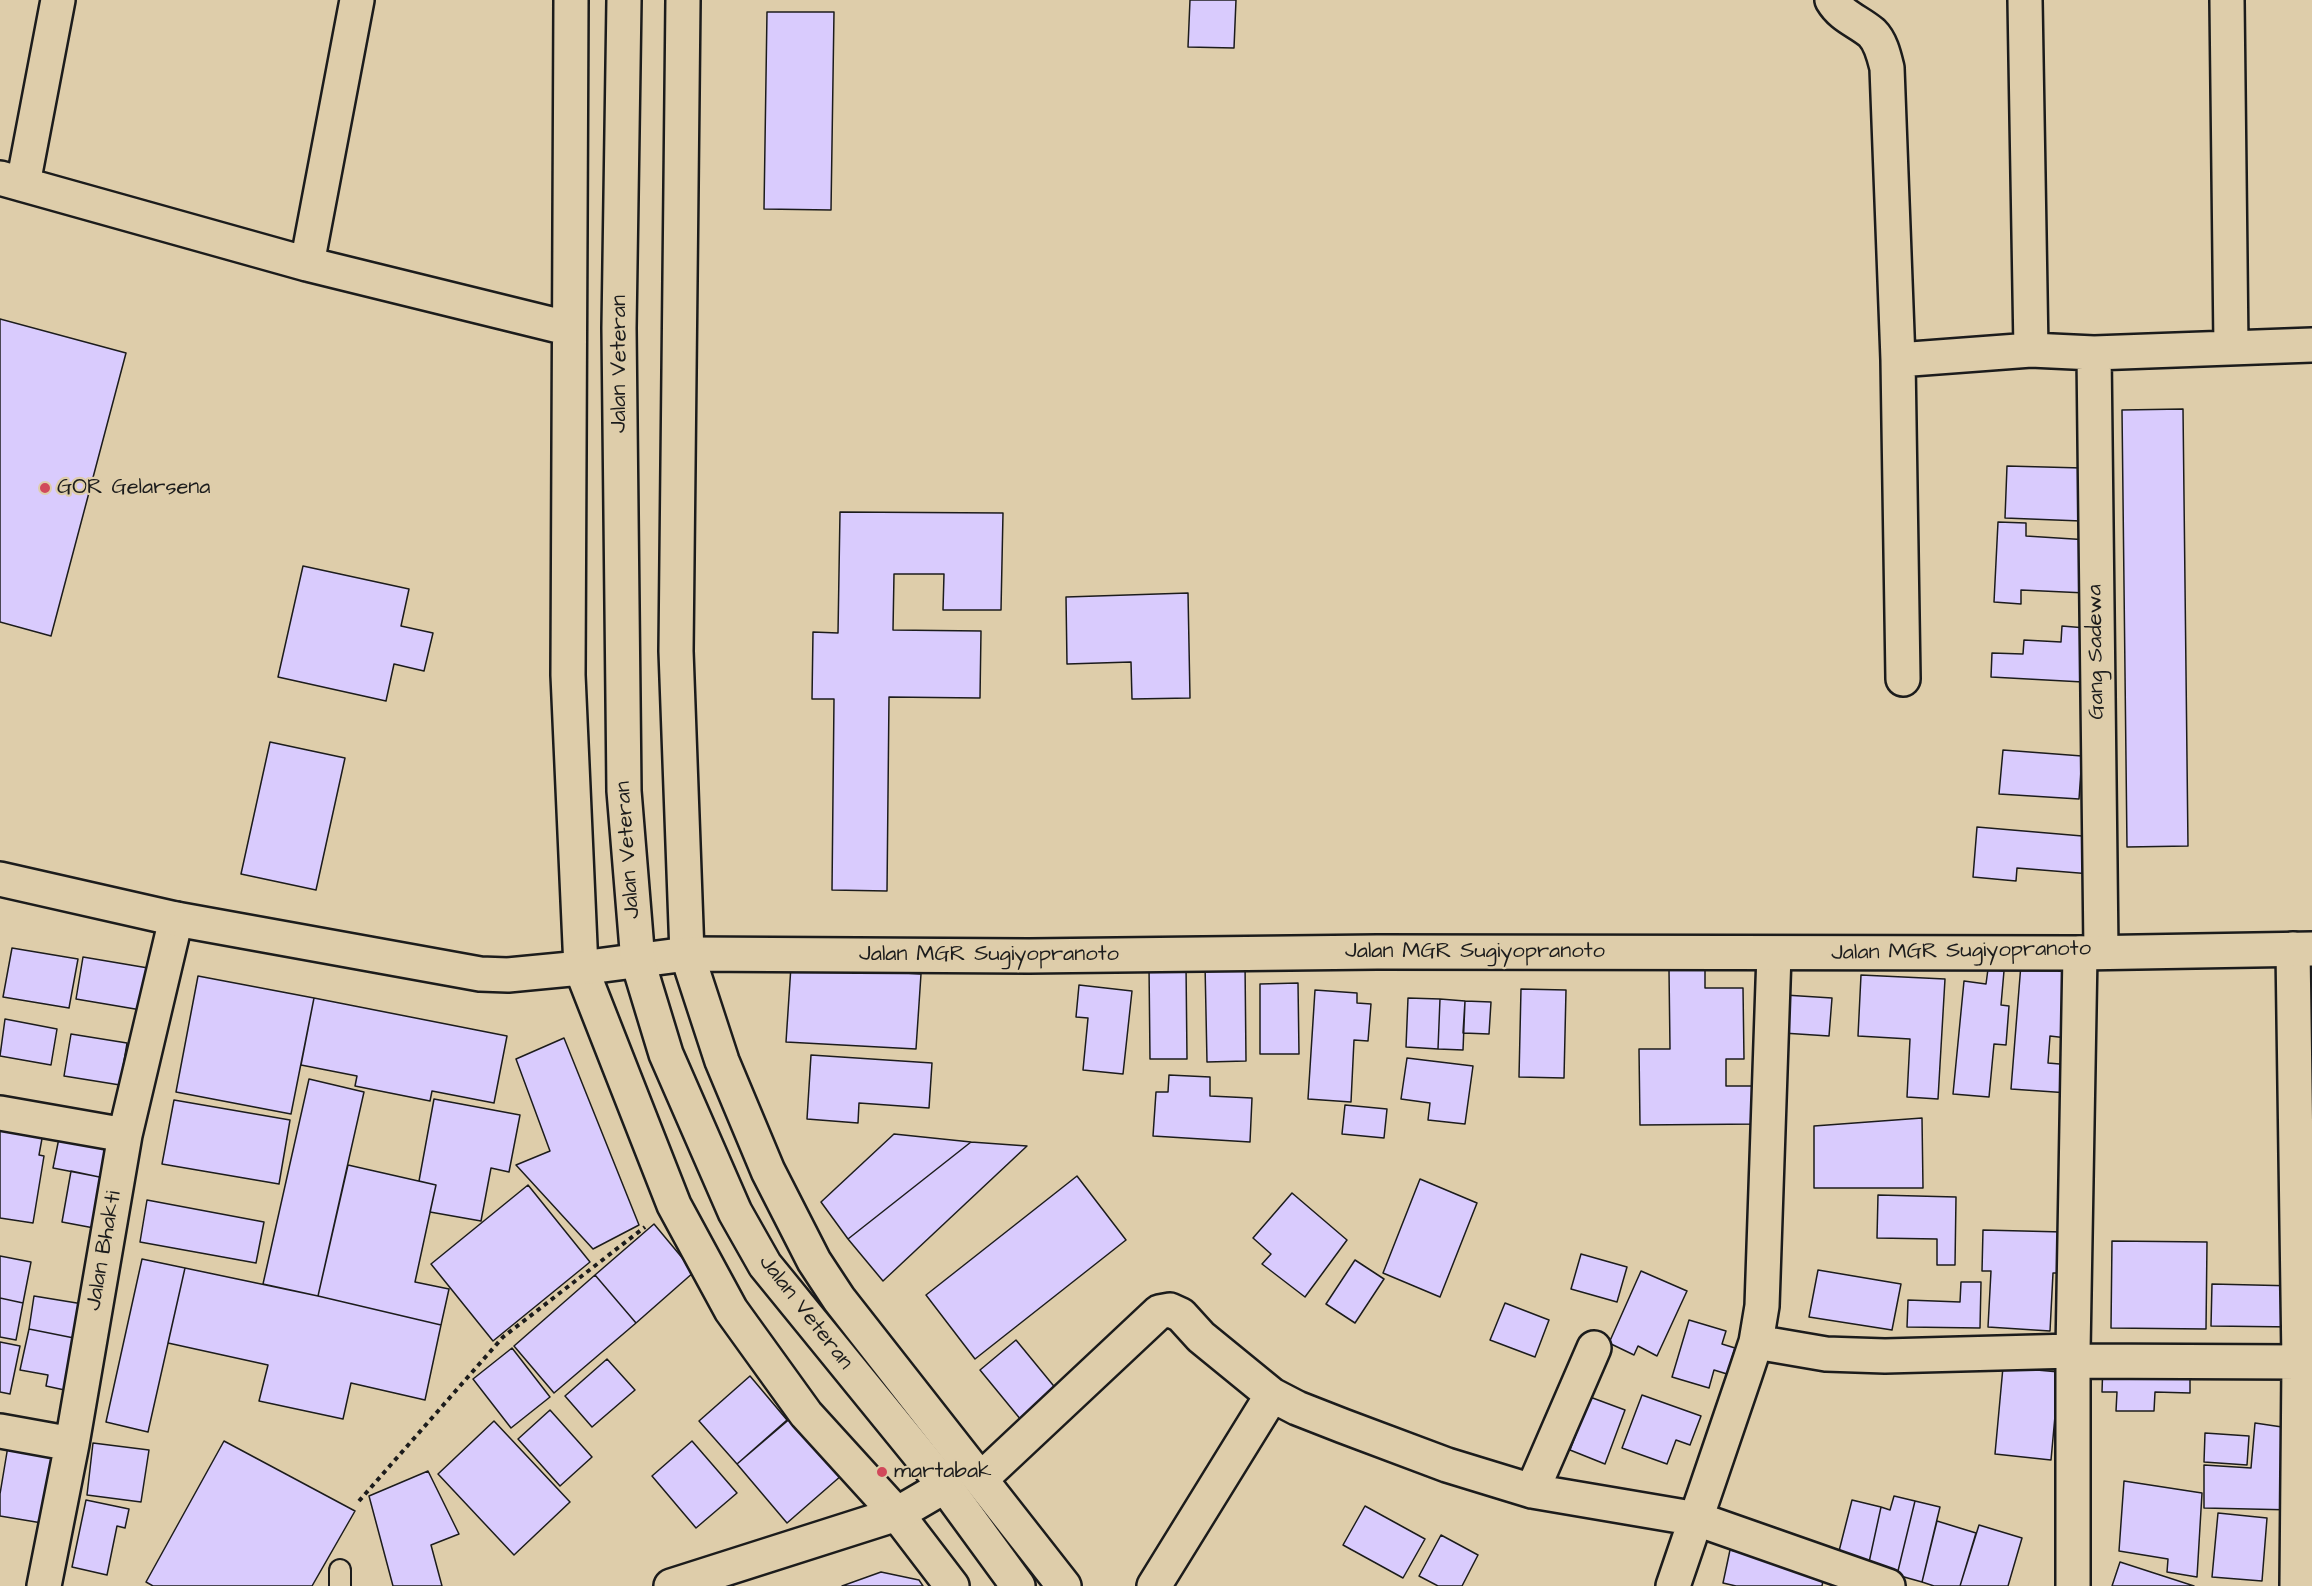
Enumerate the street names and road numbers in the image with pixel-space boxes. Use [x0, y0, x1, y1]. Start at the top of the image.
street label: Jalan Veteran [607, 295, 633, 433]
street label: Gang Sadewa [2083, 584, 2111, 720]
street label: Jalan Veteran [611, 780, 647, 920]
street label: Jalan MGR Sugiyopranoto [1831, 937, 2091, 967]
street label: Jalan MGR Sugiyopranoto [1345, 939, 1605, 965]
street label: Jalan MGR Sugiyopranoto [859, 942, 1119, 968]
street label: Jalan Bhakti [82, 1189, 128, 1313]
street label: Jalan Veteran [752, 1250, 858, 1376]

